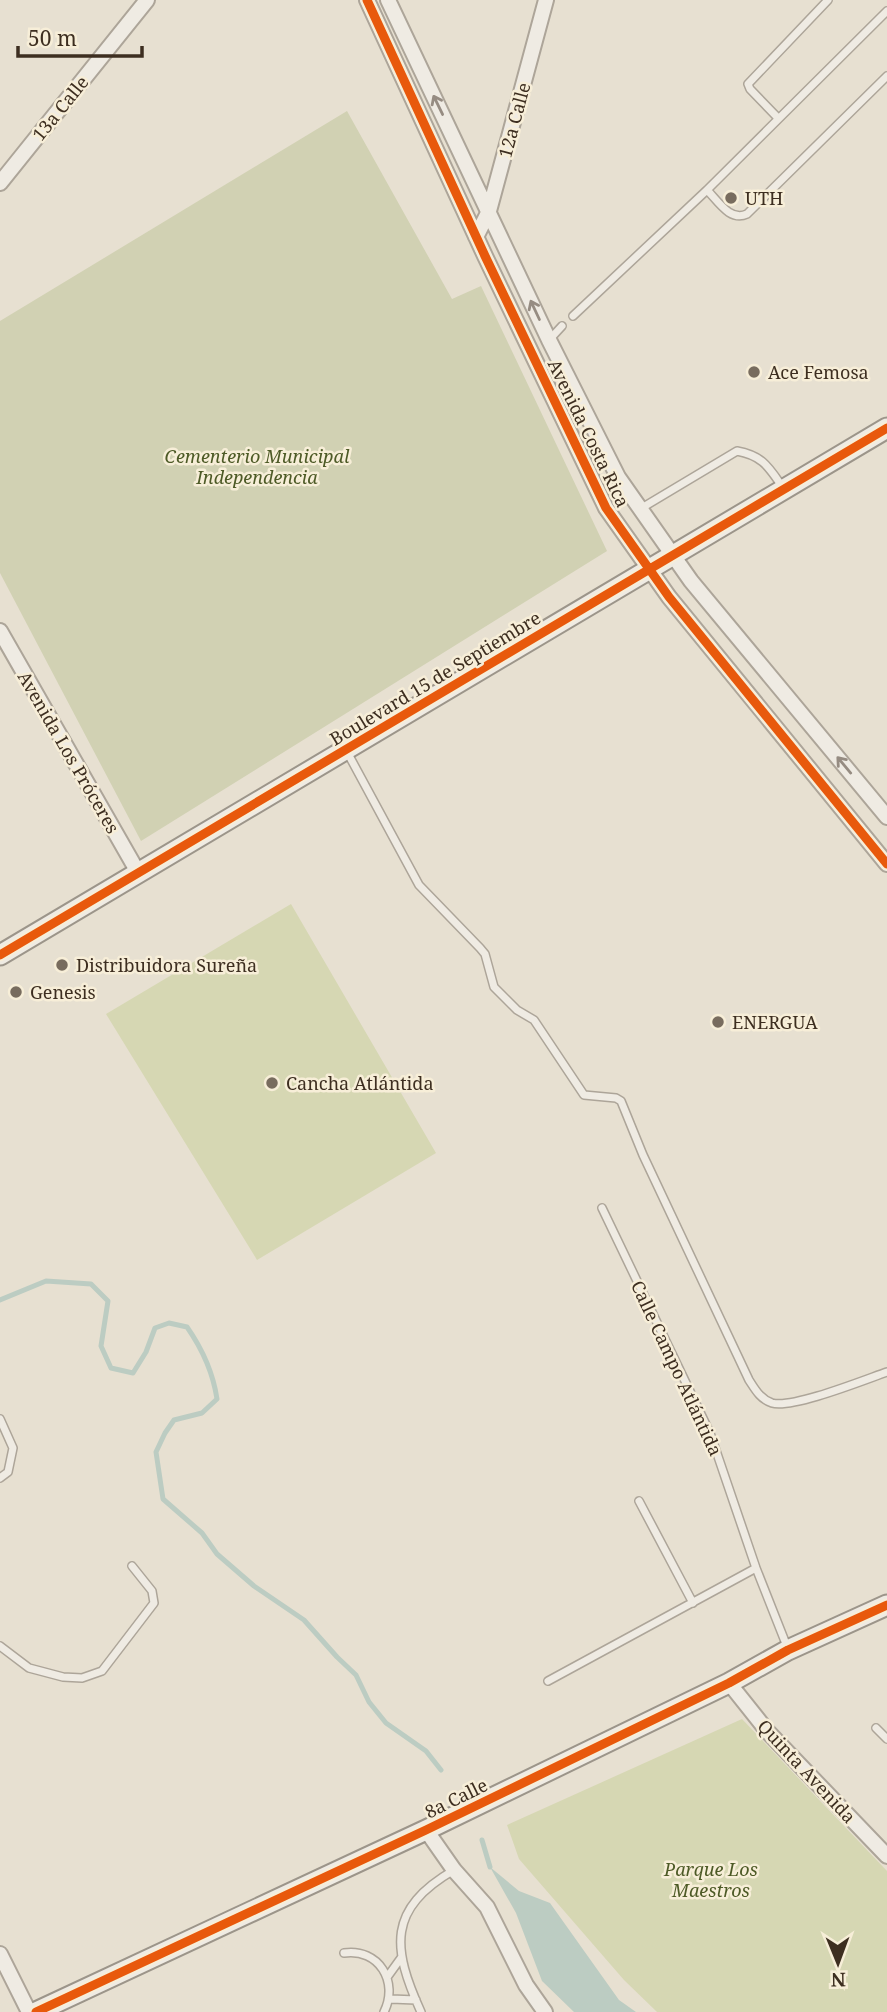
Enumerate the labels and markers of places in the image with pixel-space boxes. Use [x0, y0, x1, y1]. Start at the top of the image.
place label: UTH [745, 186, 783, 210]
marker: UTH [723, 190, 739, 206]
place label: Ace Femosa [768, 360, 869, 384]
marker: Ace Femosa [746, 364, 762, 380]
place label: Distribuidora Sureña [76, 953, 257, 977]
marker: Distribuidora Sureña [54, 957, 70, 973]
place label: Genesis [30, 980, 96, 1004]
marker: Genesis [8, 984, 24, 1000]
place label: ENERGUA [732, 1010, 818, 1034]
marker: ENERGUA [710, 1014, 726, 1030]
place label: Cancha Atlántida [286, 1071, 434, 1095]
marker: Cancha Atlántida [264, 1075, 280, 1091]

